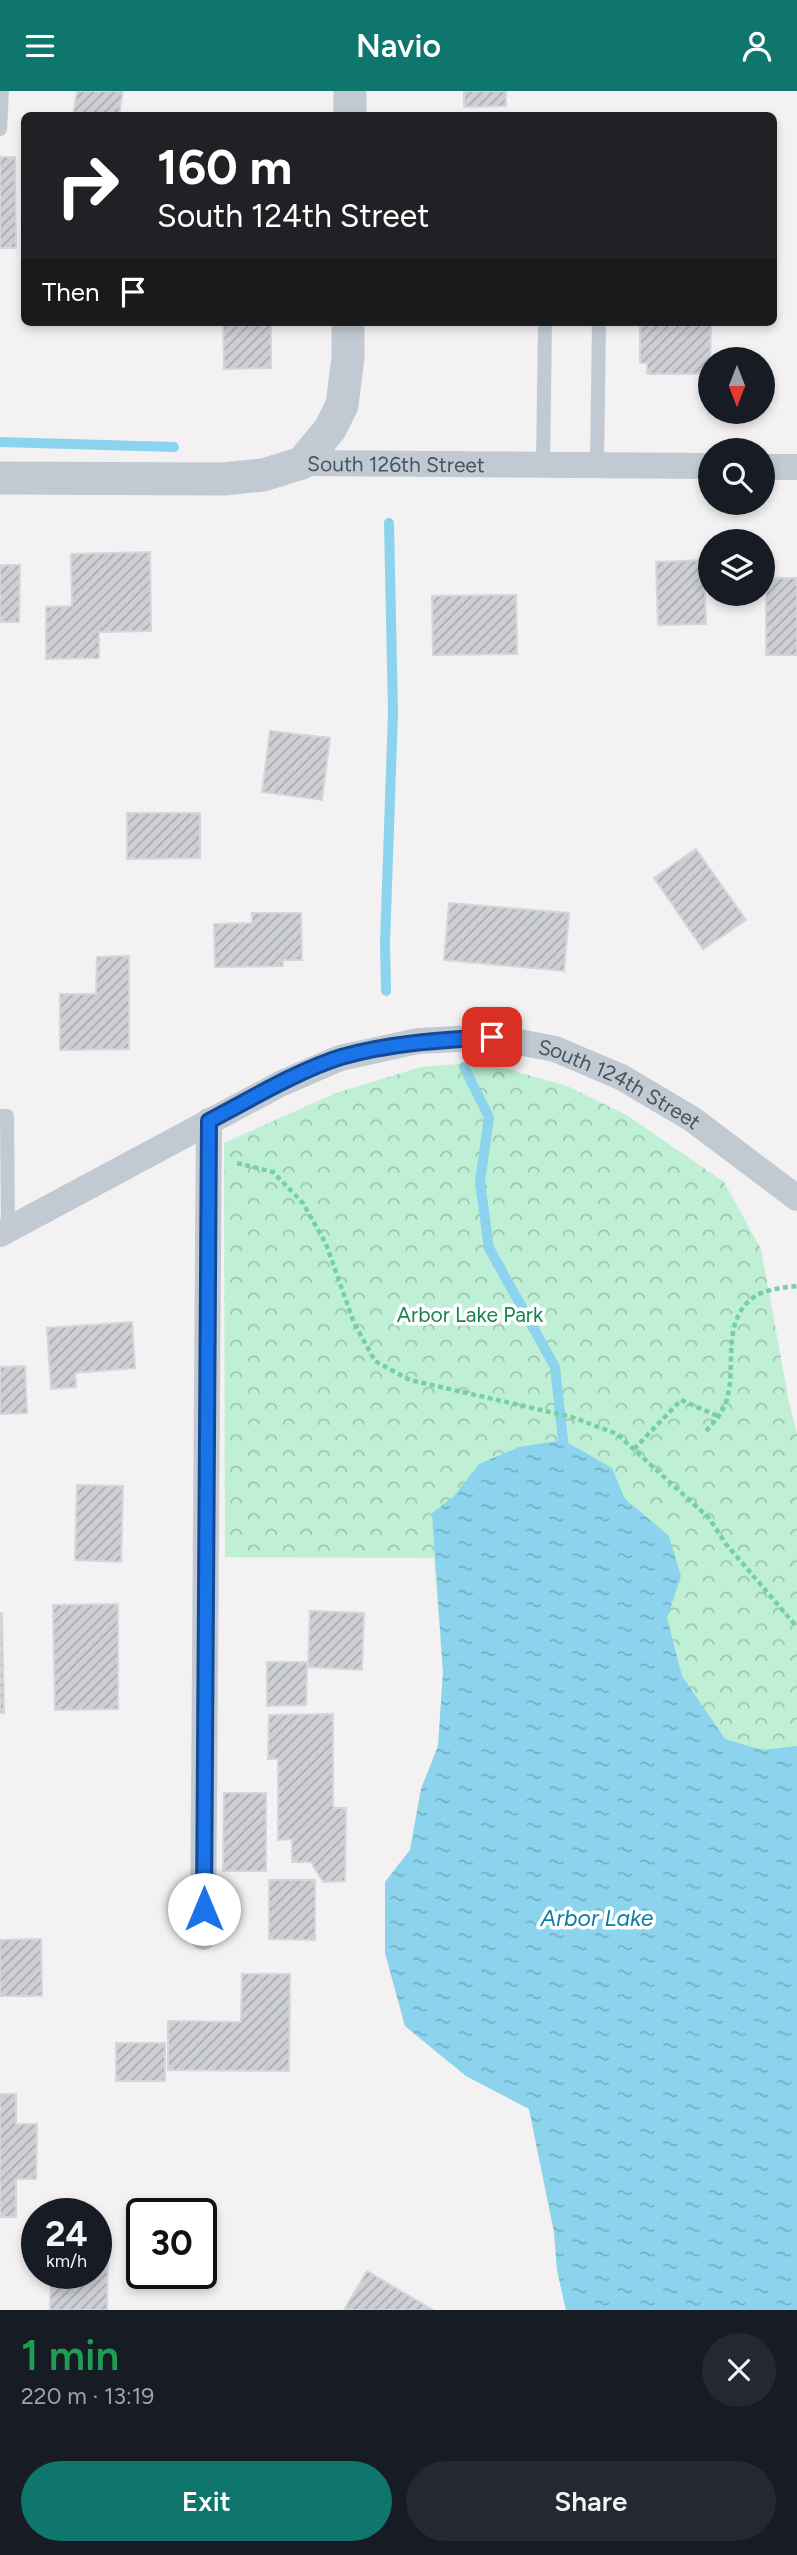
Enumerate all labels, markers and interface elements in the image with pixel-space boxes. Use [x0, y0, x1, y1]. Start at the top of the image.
icon: menu [21, 27, 59, 65]
text: Navio [356, 27, 441, 65]
icon: person [738, 27, 776, 65]
text: 160 m [157, 137, 292, 196]
icon: right [42, 140, 133, 231]
text: South 124th Street [157, 197, 429, 235]
icon: arrive [114, 273, 152, 311]
text: Then [42, 276, 100, 308]
north arrow [698, 347, 775, 423]
map controls [698, 347, 775, 606]
button: search [698, 438, 775, 515]
street label: South 126th Street [307, 451, 485, 477]
button: layers [698, 529, 775, 606]
pin [462, 1007, 522, 1067]
icon: arrive [473, 1018, 511, 1056]
street label: South 124th Street [536, 1034, 706, 1134]
park label: Arbor Lake Park [397, 1302, 544, 1327]
position arrow [167, 1872, 241, 1946]
water label: Arbor Lake [540, 1904, 654, 1932]
speed limit sign: 30 [126, 2198, 217, 2289]
text: 24 [45, 2213, 88, 2255]
text: km/h [46, 2250, 87, 2272]
text: 1 min [21, 2330, 119, 2381]
button: close [702, 2333, 776, 2407]
text: 220 m · 13:19 [21, 2382, 154, 2410]
button: Exit [21, 2461, 392, 2541]
button: Share [406, 2461, 776, 2541]

